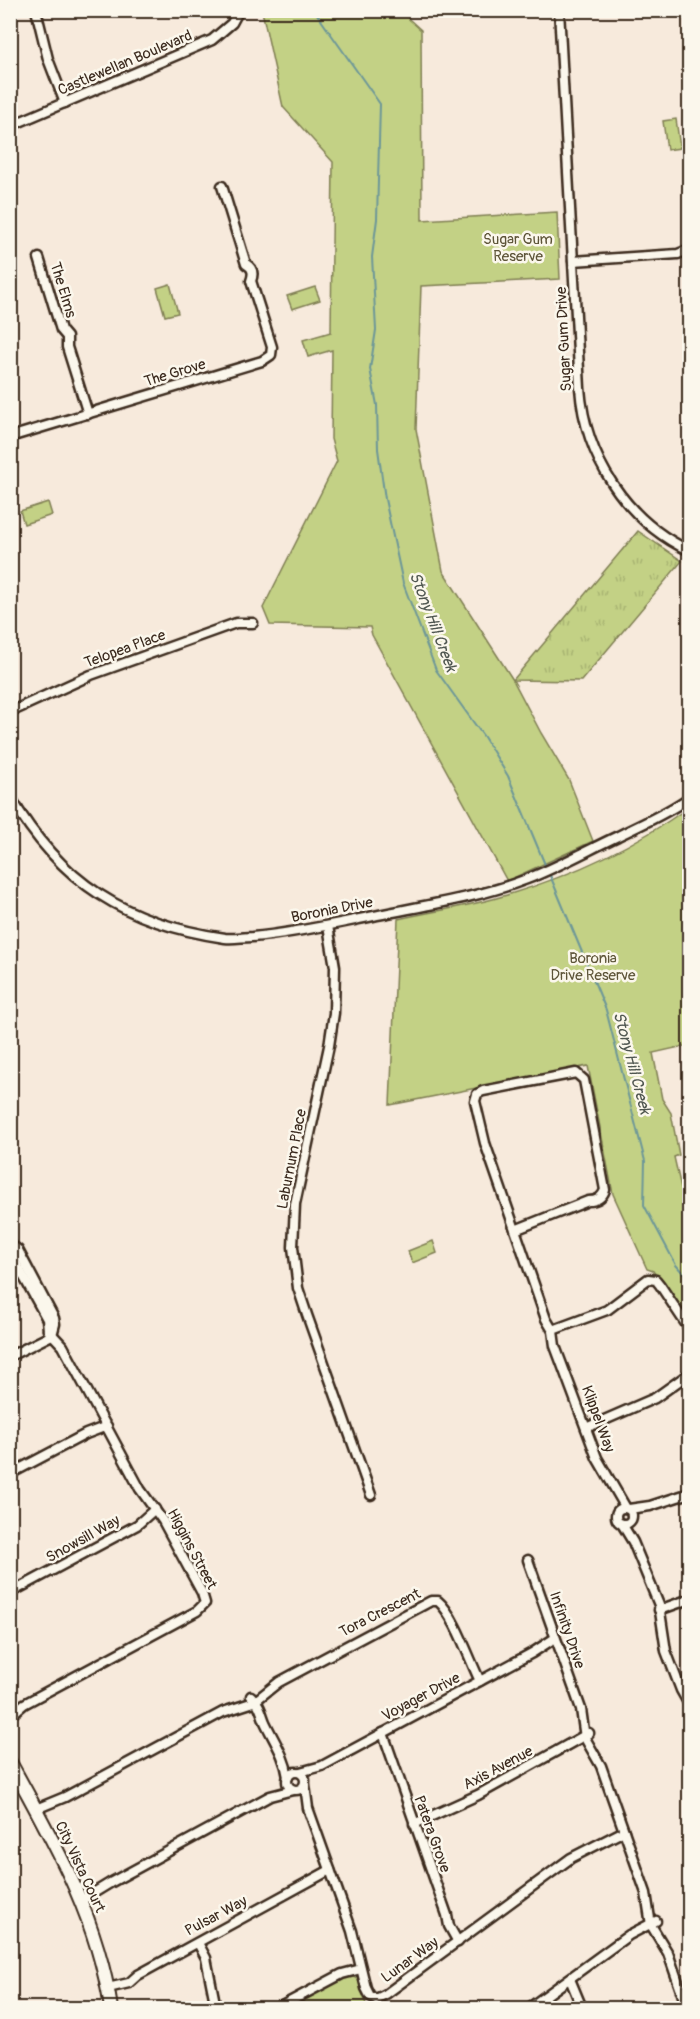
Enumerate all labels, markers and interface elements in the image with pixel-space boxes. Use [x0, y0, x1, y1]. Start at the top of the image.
street label: Castlewellan Boulevard [55, 26, 195, 100]
park label: Sugar Gum Reserve [483, 230, 553, 266]
street label: The Elms [46, 260, 81, 320]
street label: Sugar Gum Drive [552, 285, 576, 392]
street label: The Grove [142, 354, 209, 391]
water label: Stony Hill Creek [405, 569, 462, 676]
street label: Telopea Place [82, 625, 169, 672]
street label: Boronia Drive [289, 893, 375, 927]
park label: Boronia Drive Reserve [551, 949, 636, 985]
water label: Stony Hill Creek [609, 1010, 656, 1118]
street label: Laburnum Place [273, 1107, 311, 1211]
street label: Klippel Way [577, 1383, 619, 1456]
street label: Higgins Street [163, 1505, 222, 1593]
street label: Snowsill Way [43, 1511, 124, 1567]
street label: Tora Crescent [336, 1584, 425, 1642]
street label: Infinity Drive [545, 1589, 589, 1672]
street label: Voyager Drive [379, 1668, 464, 1726]
street label: Axis Avenue [460, 1741, 537, 1794]
street label: Patera Grove [409, 1793, 455, 1876]
street label: City Vista Court [51, 1818, 110, 1917]
street label: Pulsar Way [182, 1891, 251, 1940]
street label: Lunar Way [378, 1932, 443, 1987]

